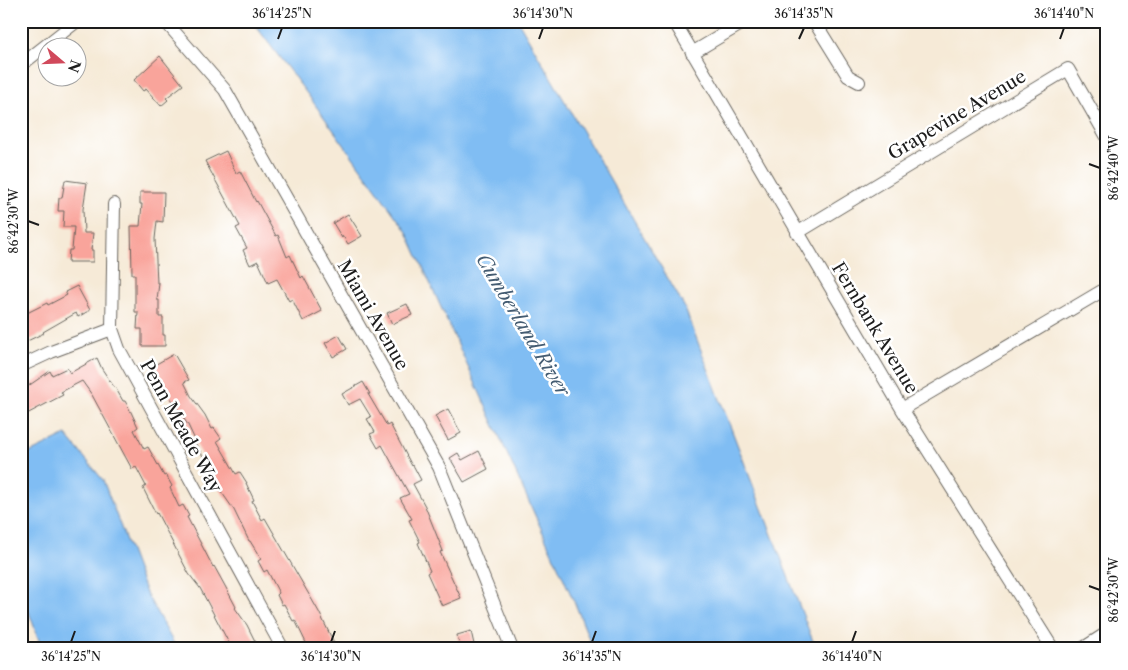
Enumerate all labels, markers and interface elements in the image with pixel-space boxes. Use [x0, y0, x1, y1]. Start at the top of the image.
text: 36°14'25"N [252, 6, 312, 21]
text: 36°14'30"N [513, 6, 573, 21]
text: 36°14'35"N [774, 6, 834, 21]
text: 36°14'40"N [1034, 6, 1094, 21]
north arrow [38, 38, 88, 88]
text: N [64, 58, 85, 75]
street label: Grapevine Avenue [884, 65, 1030, 165]
text: 86°42'40"W [1106, 135, 1121, 201]
text: 86°42'30"W [6, 188, 21, 254]
water label: Cumberland River [471, 250, 575, 401]
street label: Miami Avenue [333, 256, 413, 374]
street label: Fernbank Avenue [827, 258, 923, 398]
street label: Penn Meade Way [135, 356, 227, 497]
text: 86°42'30"W [1106, 557, 1121, 623]
text: 36°14'25"N [41, 649, 101, 664]
text: 36°14'30"N [301, 649, 361, 664]
text: 36°14'35"N [562, 649, 622, 664]
text: 36°14'40"N [822, 649, 882, 664]

